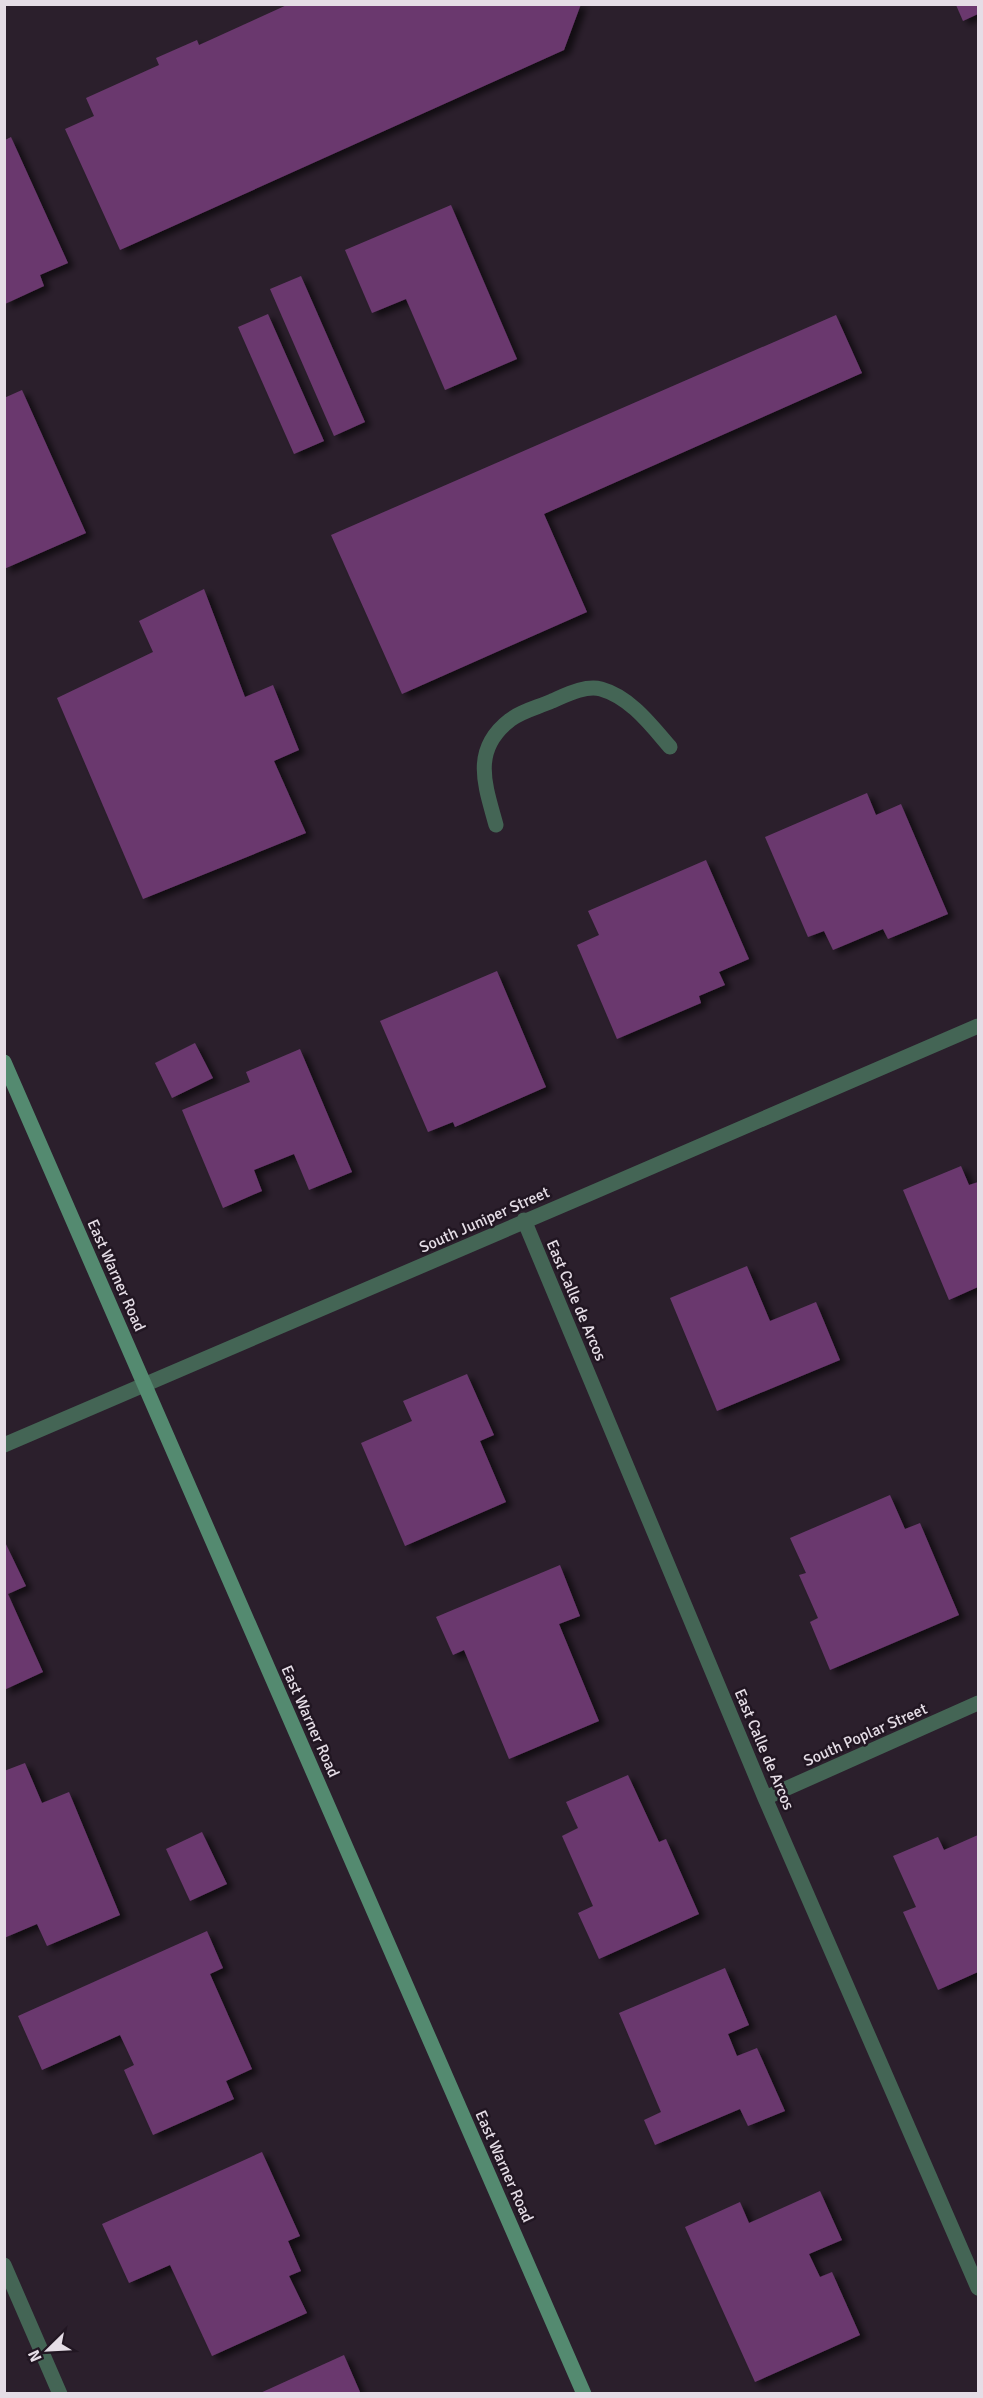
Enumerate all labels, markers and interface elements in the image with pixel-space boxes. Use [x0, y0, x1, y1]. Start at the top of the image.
street label: South Juniper Street [416, 1182, 553, 1258]
street label: East Warner Road [82, 1216, 150, 1335]
street label: East Calle de Arcos [542, 1237, 611, 1364]
street label: East Warner Road [276, 1662, 344, 1781]
street label: East Calle de Arcos [730, 1686, 799, 1813]
street label: South Poplar Street [801, 1699, 931, 1771]
street label: East Warner Road [470, 2107, 538, 2226]
north arrow [18, 2320, 78, 2380]
text: N [24, 2347, 47, 2365]

